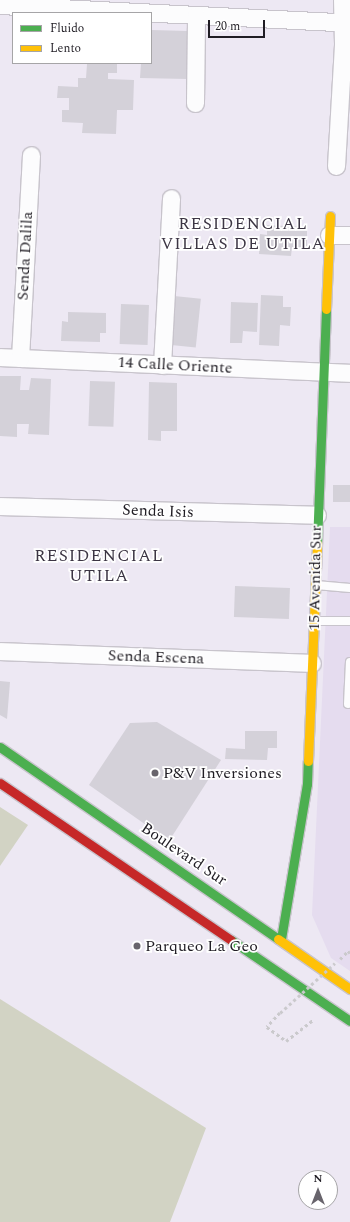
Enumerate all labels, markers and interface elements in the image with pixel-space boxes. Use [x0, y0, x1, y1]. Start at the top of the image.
legend [12, 12, 152, 64]
scale bar [210, 12, 267, 38]
text: 20 m [215, 17, 240, 36]
text: Fluido [50, 19, 84, 38]
text: Lento [50, 39, 81, 58]
street label: Senda Dalila [13, 211, 37, 301]
district label: RESIDENCIAL VILLAS DE UTILA [161, 215, 325, 255]
street label: 14 Calle Oriente [117, 352, 233, 378]
street label: Senda Isis [122, 500, 194, 522]
street label: 15 Avenida Sur [304, 525, 326, 631]
district label: RESIDENCIAL UTILA [34, 547, 164, 587]
street label: Senda Escena [107, 646, 205, 668]
place label: P&V Inversiones [163, 763, 282, 783]
marker: P&V Inversiones [150, 768, 160, 778]
street label: Boulevard Sur [137, 818, 231, 890]
place label: Parqueo La Geo [145, 936, 258, 956]
marker: Parqueo La Geo [132, 941, 142, 951]
north arrow [298, 1170, 338, 1210]
text: N [314, 1170, 322, 1187]

